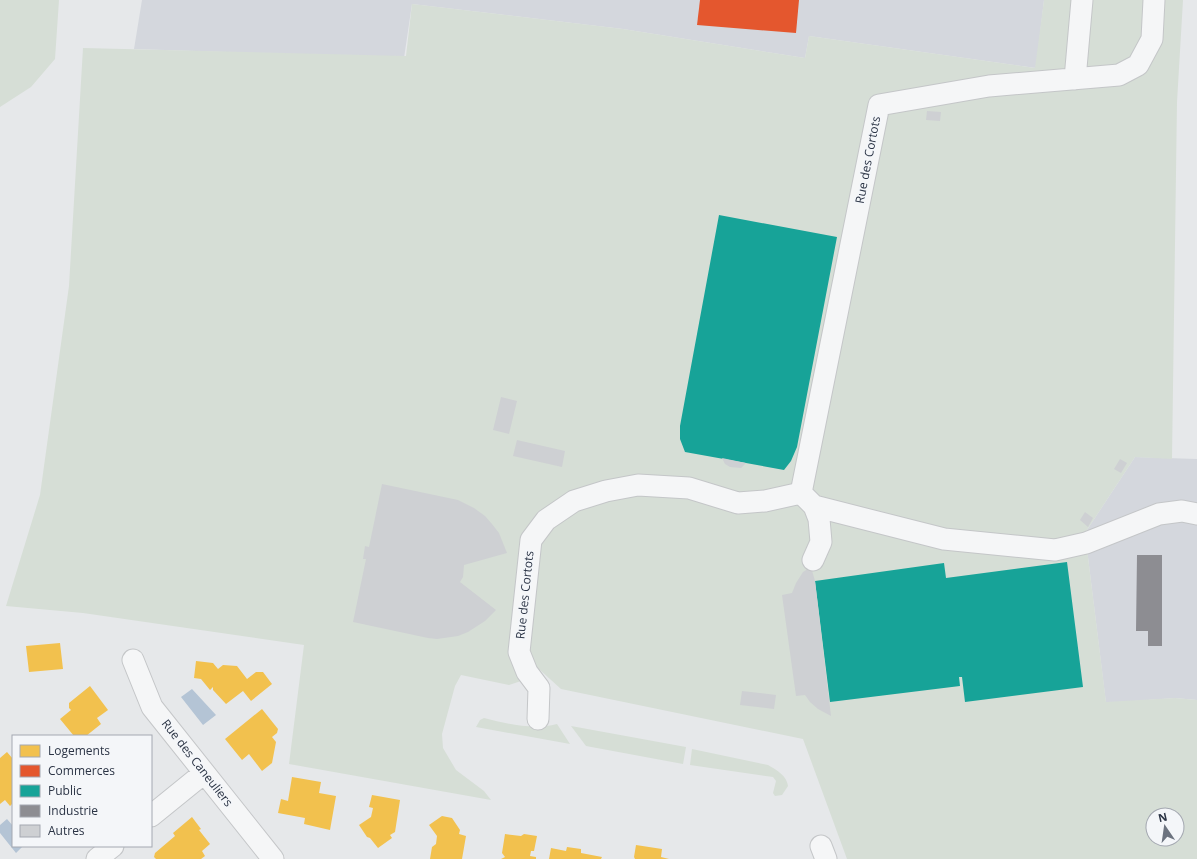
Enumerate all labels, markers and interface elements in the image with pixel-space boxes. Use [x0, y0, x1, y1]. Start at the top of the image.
street label: Rue des Cortots [851, 114, 884, 205]
street label: Rue des Cortots [511, 550, 538, 640]
street label: Rue des Caneuliers [158, 715, 237, 810]
legend [12, 735, 152, 847]
text: Logements [48, 742, 110, 759]
text: Commerces [48, 762, 115, 779]
text: Public [48, 782, 82, 799]
text: Industrie [48, 802, 98, 819]
north arrow [1145, 807, 1185, 847]
text: N [1157, 808, 1169, 825]
text: Autres [48, 822, 85, 839]

